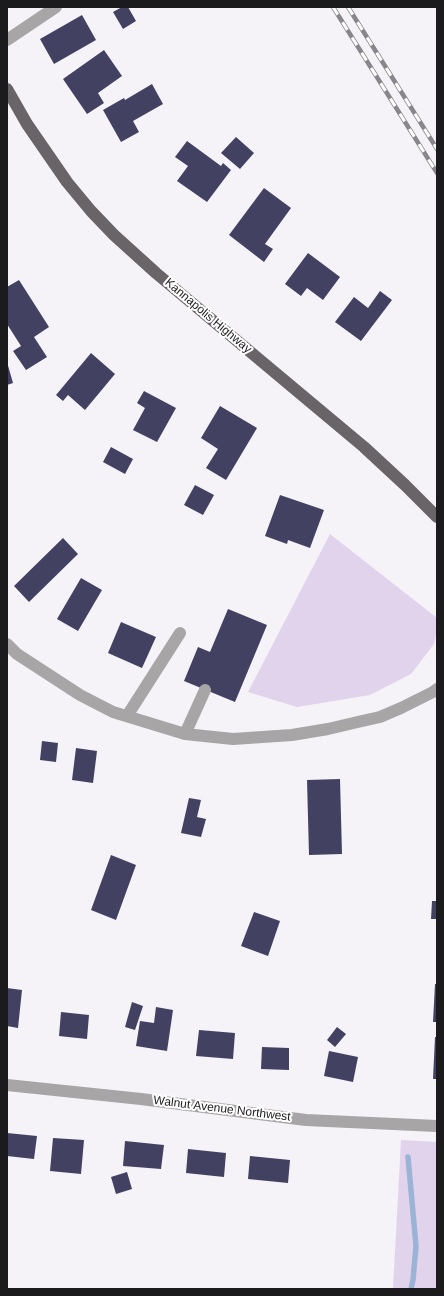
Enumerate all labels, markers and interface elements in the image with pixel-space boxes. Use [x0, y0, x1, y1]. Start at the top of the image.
street label: Kannapolis Highway [162, 276, 254, 356]
street label: Walnut Avenue Northwest [153, 1093, 291, 1125]

